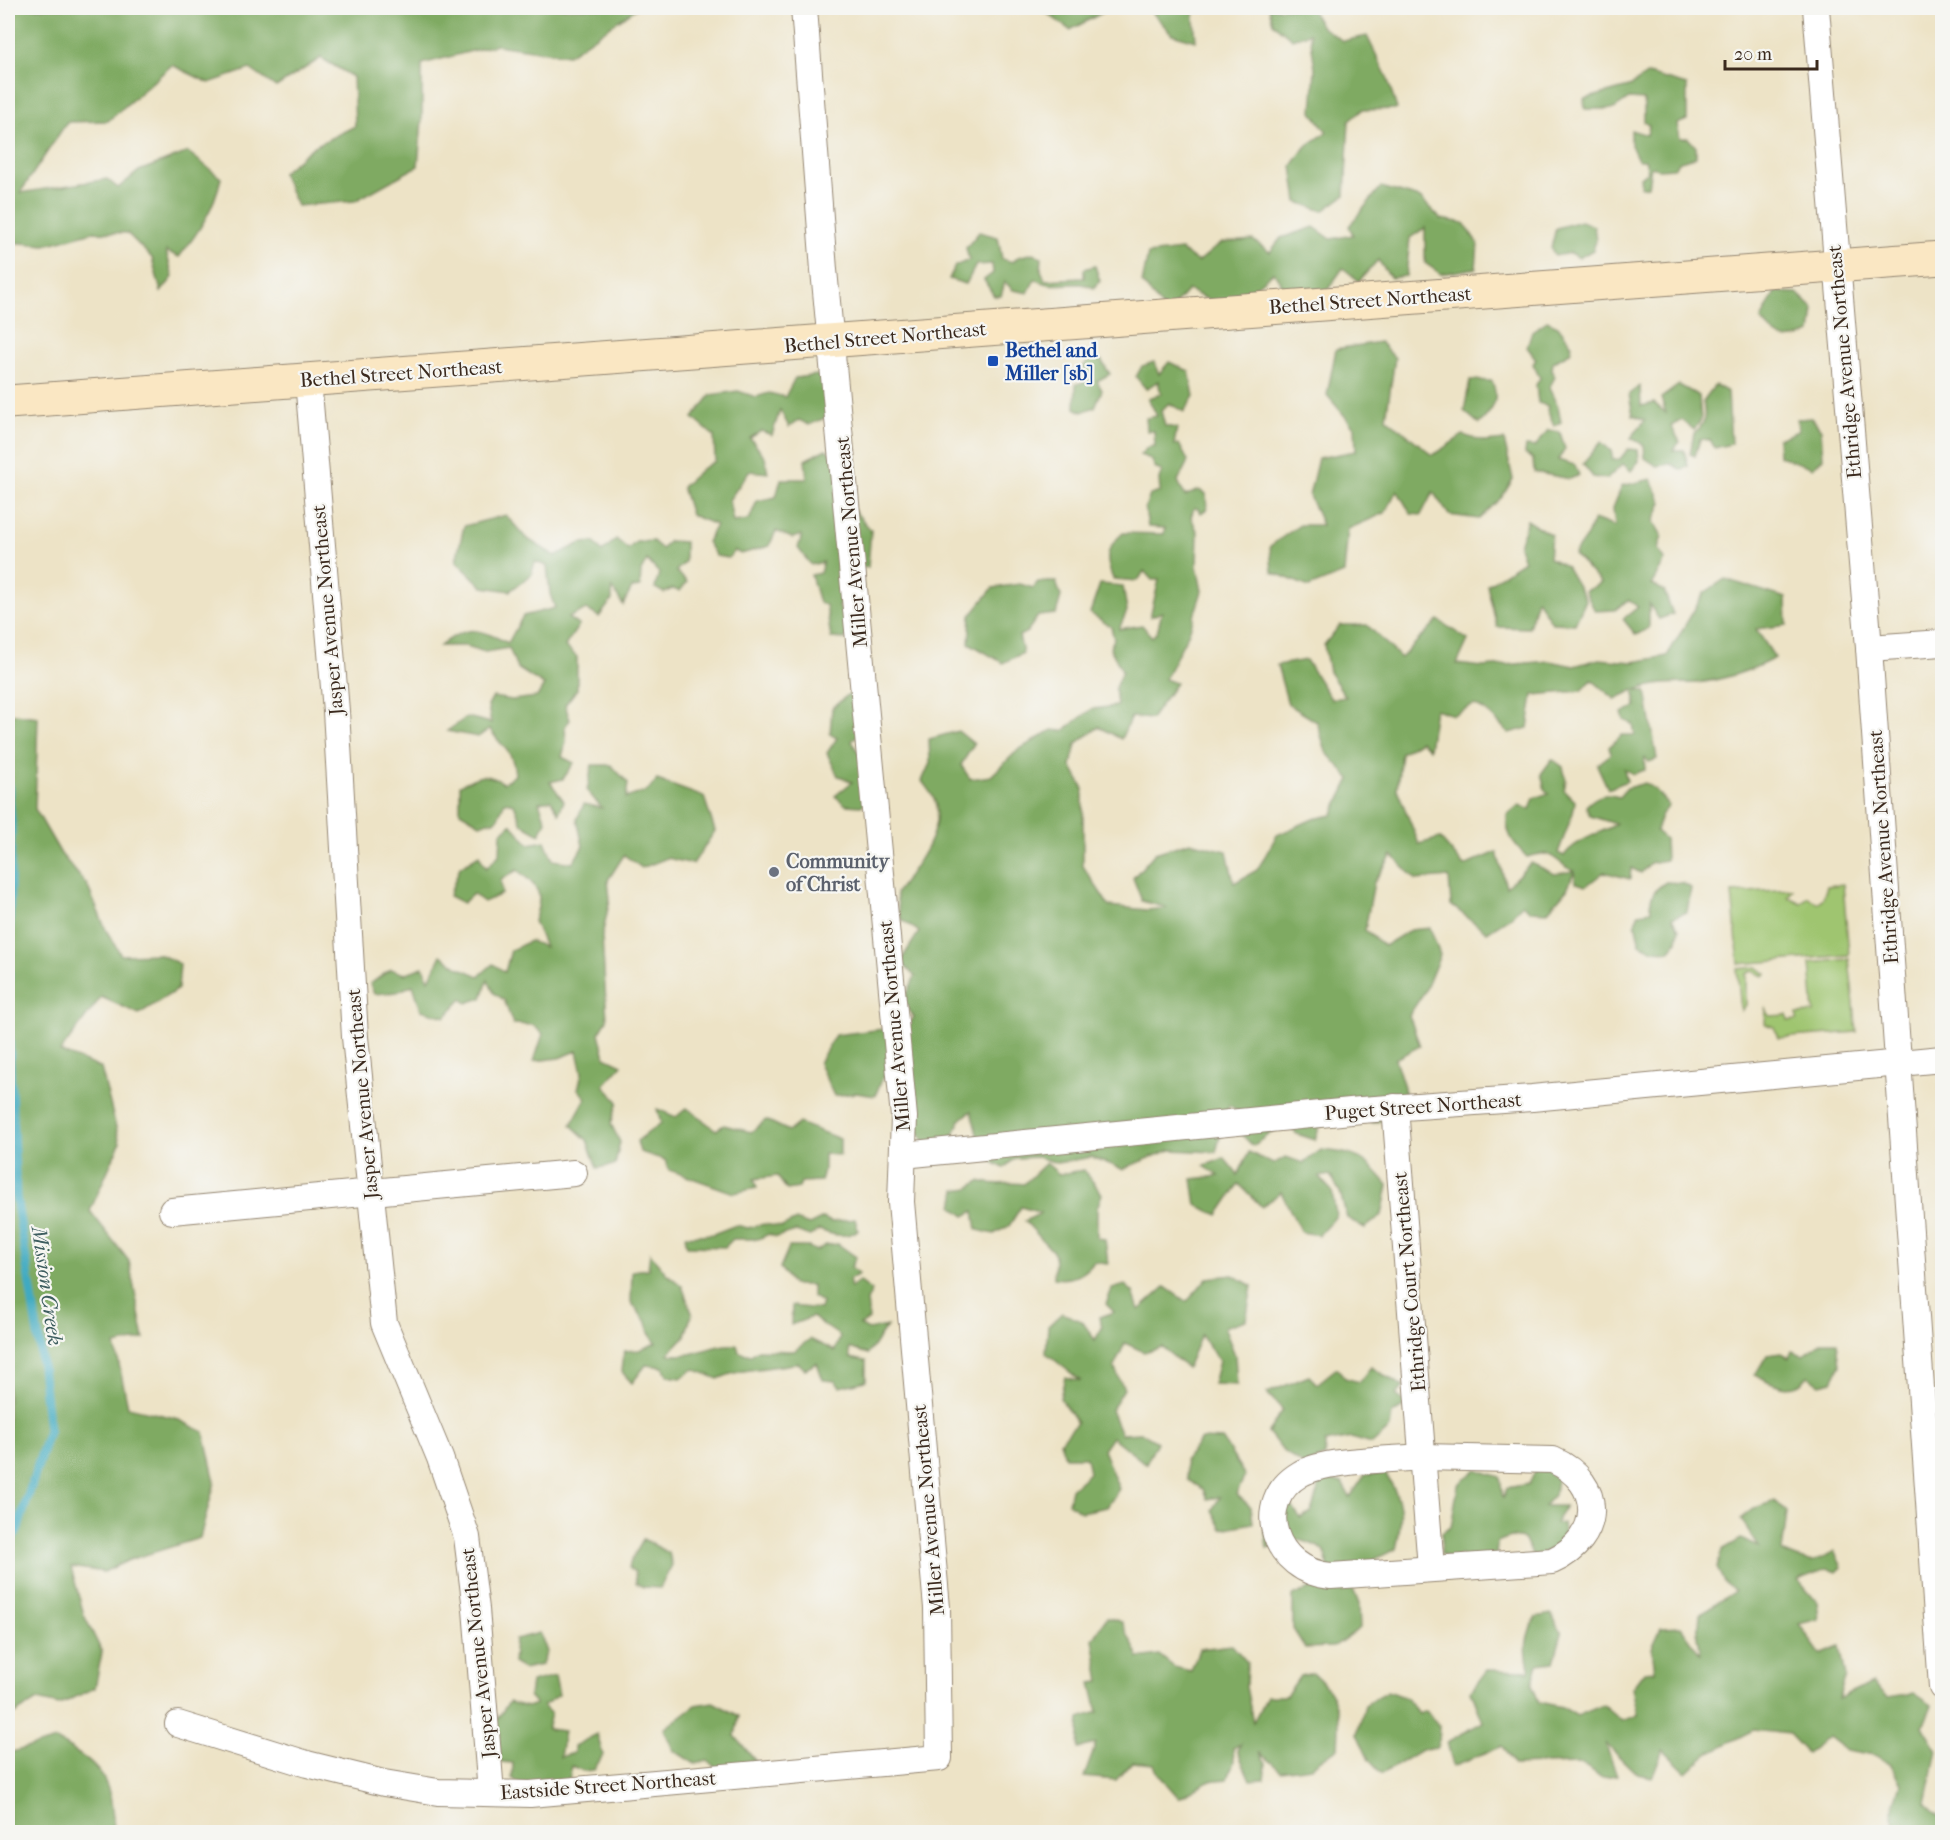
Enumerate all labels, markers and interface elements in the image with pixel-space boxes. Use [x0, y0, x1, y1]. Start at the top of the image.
scale bar [1725, 33, 1816, 71]
text: 20 m [1734, 44, 1772, 65]
street label: Ethridge Avenue Northeast [1823, 244, 1866, 480]
street label: Bethel Street Northeast [1268, 282, 1472, 319]
street label: Bethel Street Northeast [783, 317, 987, 358]
place label: Bethel and Miller [sb] [1004, 339, 1099, 385]
marker: Bethel and Miller [sb] [986, 354, 1000, 368]
street label: Bethel Street Northeast [299, 355, 503, 392]
street label: Miller Avenue Northeast [831, 435, 872, 649]
street label: Jasper Avenue Northeast [307, 504, 348, 718]
street label: Ethridge Avenue Northeast [1864, 729, 1903, 965]
place label: Community of Christ [786, 850, 890, 896]
marker: Community of Christ [767, 865, 781, 879]
street label: Miller Avenue Northeast [874, 919, 915, 1133]
street label: Jasper Avenue Northeast [342, 988, 383, 1202]
street label: Puget Street Northeast [1324, 1088, 1523, 1125]
street label: Ethridge Court Northeast [1388, 1171, 1431, 1393]
water label: Mission Creek [26, 1223, 67, 1347]
street label: Miller Avenue Northeast [908, 1403, 949, 1617]
street label: Jasper Avenue Northeast [456, 1547, 501, 1761]
street label: Eastside Street Northeast [499, 1766, 717, 1805]

